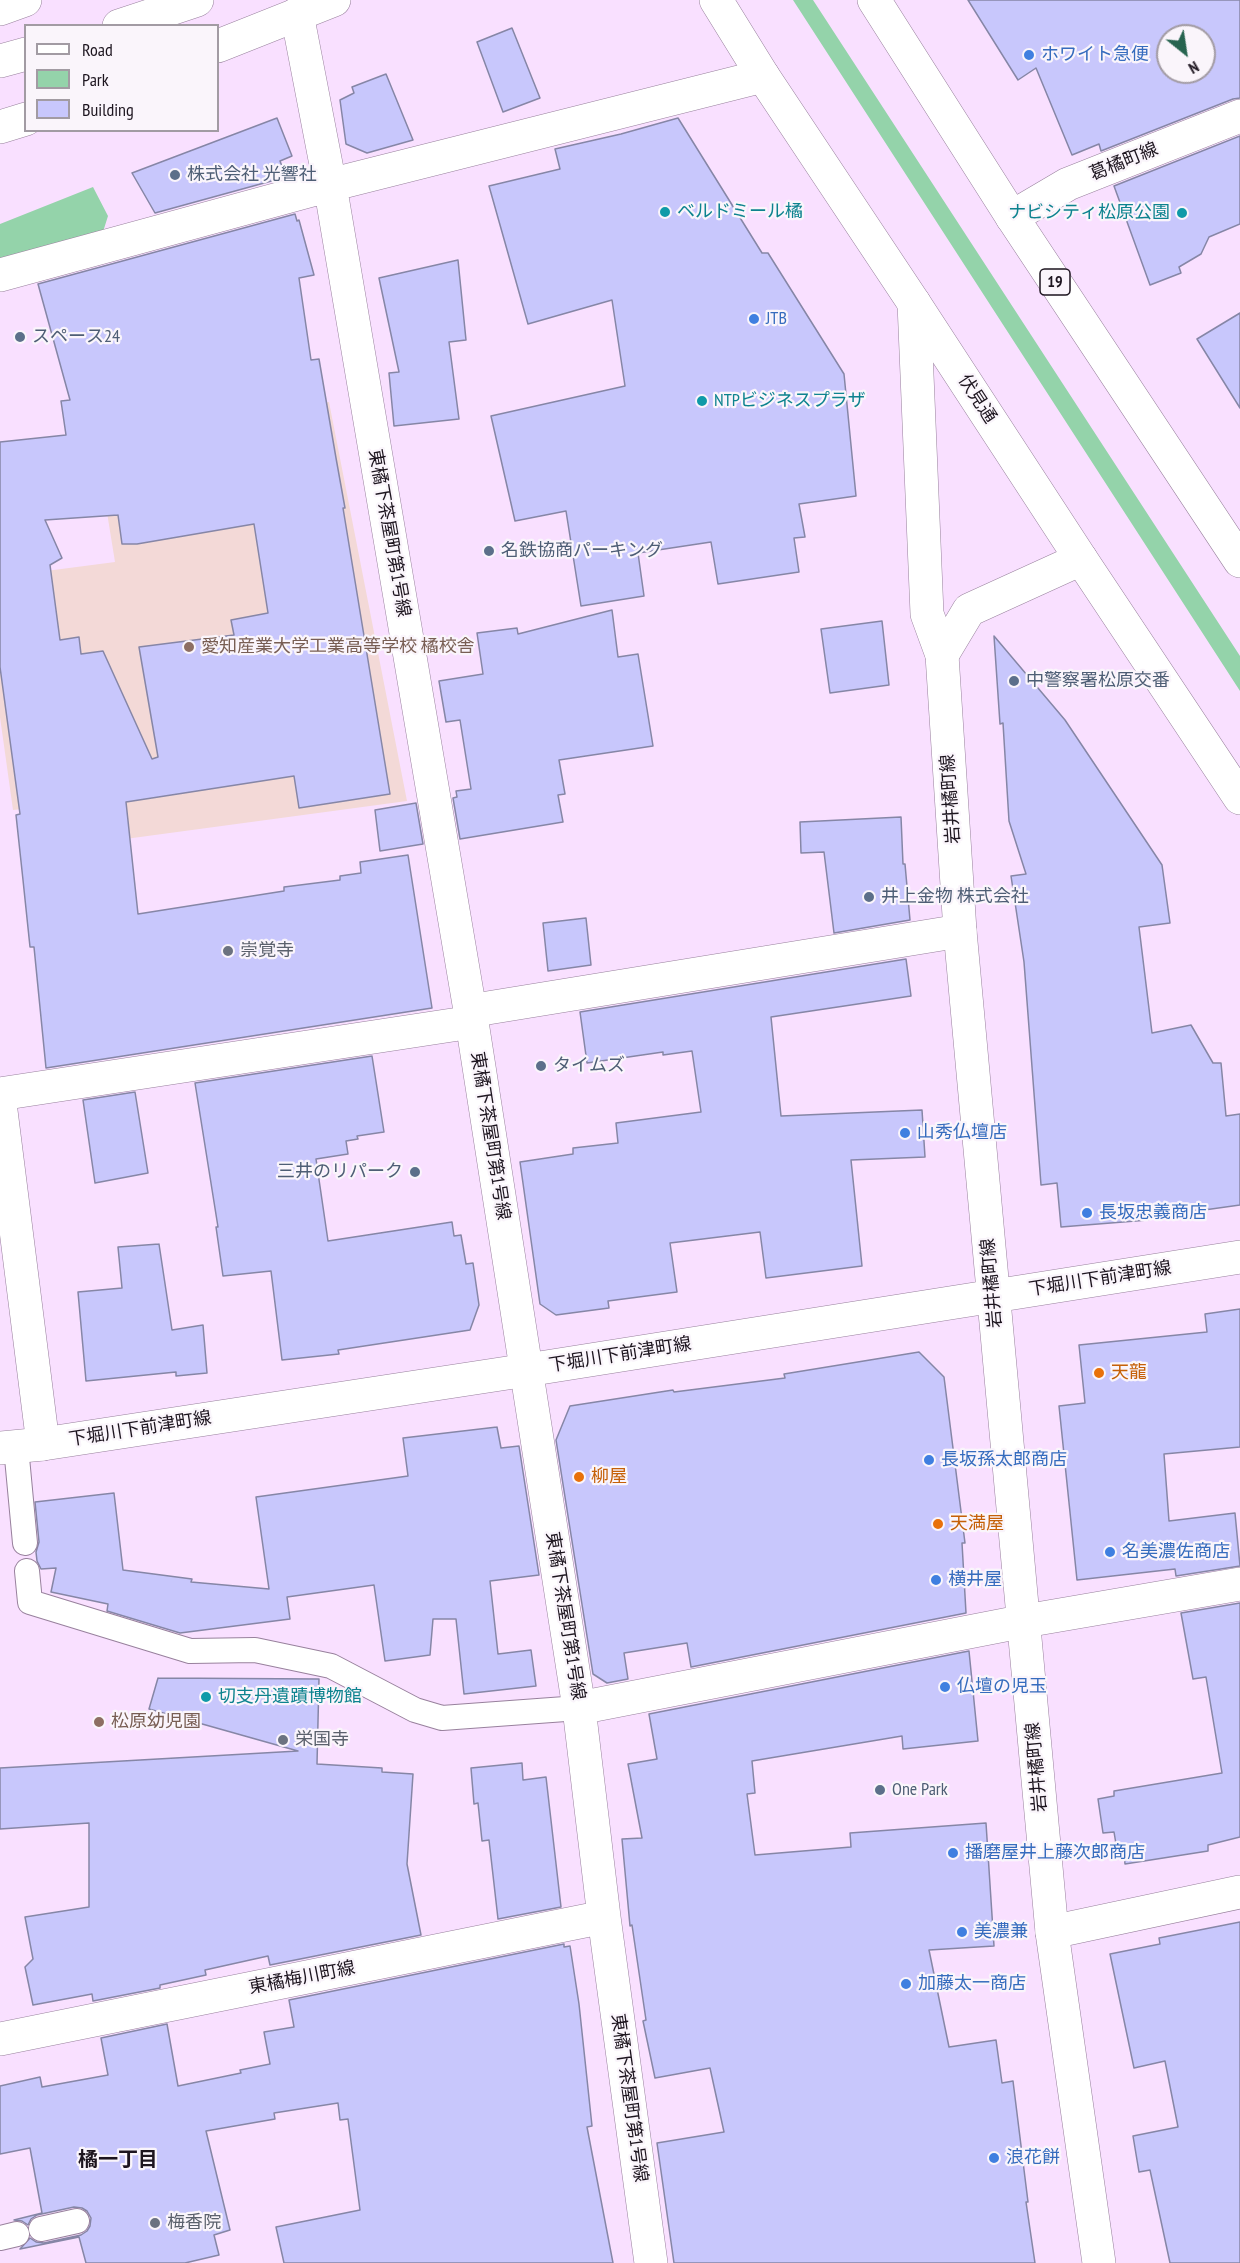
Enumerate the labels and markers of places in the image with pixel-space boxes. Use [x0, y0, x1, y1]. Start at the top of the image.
place label: ホワイト急便 [1041, 44, 1149, 66]
marker: ホワイト急便 [1022, 48, 1036, 62]
place label: 株式会社 光響社 [187, 164, 317, 186]
marker: 株式会社 光響社 [168, 168, 182, 182]
place label: ベルドミール橘 [677, 201, 803, 223]
place label: ナビシティ松原公園 [1008, 202, 1170, 224]
marker: ベルドミール橘 [658, 205, 672, 219]
marker: ナビシティ松原公園 [1175, 206, 1189, 220]
place label: JTB [766, 308, 787, 330]
marker: JTB [747, 312, 761, 326]
place label: スペース24 [32, 326, 120, 348]
marker: スペース24 [13, 330, 27, 344]
place label: NTPビジネスプラザ [714, 390, 866, 412]
marker: NTPビジネスプラザ [695, 394, 709, 408]
place label: 名鉄協商パーキング [501, 540, 663, 562]
marker: 名鉄協商パーキング [482, 544, 496, 558]
place label: 愛知産業大学工業高等学校 橘校舎 [201, 636, 475, 658]
marker: 愛知産業大学工業高等学校 橘校舎 [182, 640, 196, 654]
place label: 中警察署松原交番 [1026, 670, 1170, 692]
marker: 中警察署松原交番 [1007, 674, 1021, 688]
place label: 井上金物 株式会社 [881, 886, 1029, 908]
marker: 井上金物 株式会社 [862, 890, 876, 904]
place label: 崇覚寺 [240, 940, 294, 962]
marker: 崇覚寺 [221, 944, 235, 958]
place label: タイムズ [553, 1055, 625, 1077]
marker: タイムズ [534, 1059, 548, 1073]
place label: 山秀仏壇店 [917, 1122, 1007, 1144]
marker: 山秀仏壇店 [898, 1126, 912, 1140]
place label: 三井のリパーク [277, 1161, 403, 1183]
marker: 三井のリパーク [408, 1165, 422, 1179]
place label: 長坂忠義商店 [1099, 1202, 1207, 1224]
marker: 長坂忠義商店 [1080, 1206, 1094, 1220]
place label: 天龍 [1111, 1362, 1147, 1384]
marker: 天龍 [1092, 1366, 1106, 1380]
place label: 長坂孫太郎商店 [941, 1449, 1067, 1471]
marker: 長坂孫太郎商店 [922, 1453, 936, 1467]
place label: 柳屋 [591, 1466, 627, 1488]
marker: 柳屋 [572, 1470, 586, 1484]
place label: 天満屋 [950, 1513, 1004, 1535]
marker: 天満屋 [931, 1517, 945, 1531]
place label: 名美濃佐商店 [1122, 1541, 1230, 1563]
marker: 名美濃佐商店 [1103, 1545, 1117, 1559]
place label: 横井屋 [948, 1569, 1002, 1591]
marker: 横井屋 [929, 1573, 943, 1587]
place label: 仏壇の児玉 [957, 1676, 1047, 1698]
marker: 仏壇の児玉 [938, 1680, 952, 1694]
place label: 切支丹遺蹟博物館 [218, 1686, 362, 1708]
marker: 切支丹遺蹟博物館 [199, 1690, 213, 1704]
place label: 松原幼児園 [111, 1711, 201, 1733]
marker: 松原幼児園 [92, 1715, 106, 1729]
place label: 栄国寺 [295, 1729, 349, 1751]
marker: 栄国寺 [276, 1733, 290, 1747]
place label: One Park [892, 1779, 948, 1801]
marker: One Park [873, 1783, 887, 1797]
place label: 播磨屋井上藤次郎商店 [965, 1842, 1145, 1864]
marker: 播磨屋井上藤次郎商店 [946, 1846, 960, 1860]
place label: 美濃兼 [974, 1921, 1028, 1943]
marker: 美濃兼 [955, 1925, 969, 1939]
place label: 加藤太一商店 [918, 1973, 1026, 1995]
marker: 加藤太一商店 [899, 1977, 913, 1991]
place label: 浪花餅 [1006, 2147, 1060, 2169]
marker: 浪花餅 [987, 2151, 1001, 2165]
place label: 梅香院 [167, 2212, 221, 2234]
marker: 梅香院 [148, 2216, 162, 2230]

